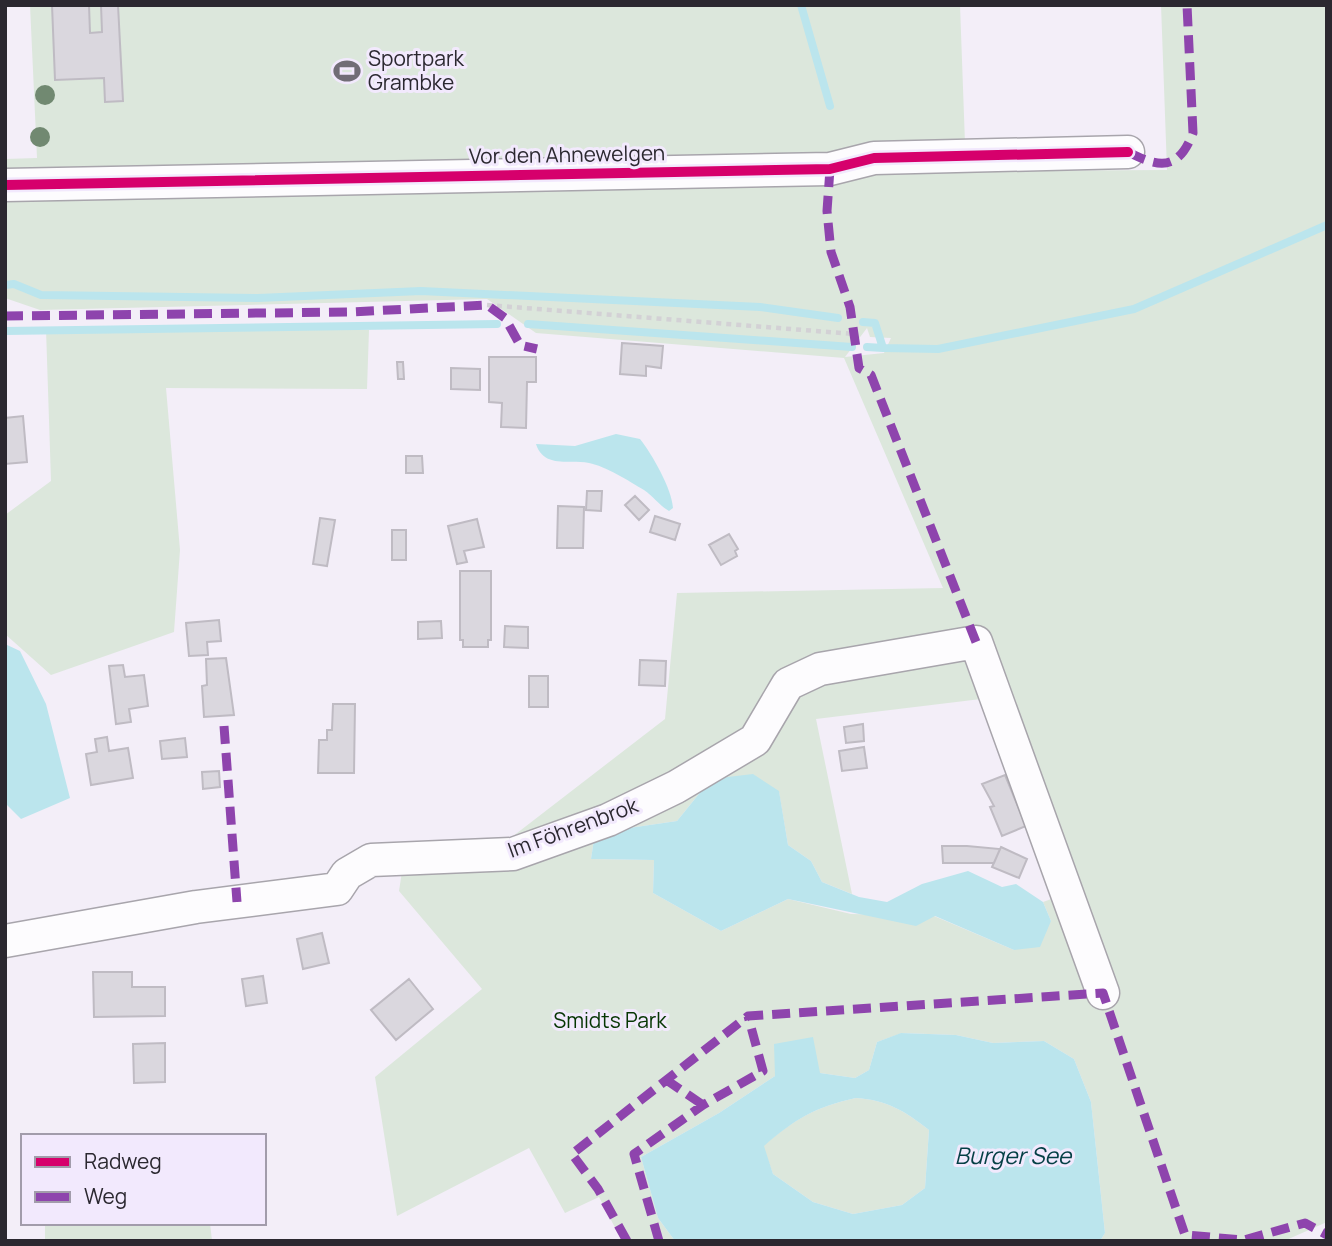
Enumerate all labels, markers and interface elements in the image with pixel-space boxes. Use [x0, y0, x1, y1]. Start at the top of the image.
place label: Sportpark Grambke [368, 44, 464, 96]
sports icon: Sportpark Grambke [332, 56, 362, 86]
street label: Vor den Ahnewelgen [469, 138, 665, 170]
street label: Im Föhrenbrok [504, 790, 642, 864]
park label: Smidts Park [553, 1006, 667, 1034]
legend [21, 1134, 266, 1225]
water label: Burger See [955, 1139, 1073, 1171]
text: Radweg [84, 1147, 162, 1175]
text: Weg [84, 1182, 127, 1210]

